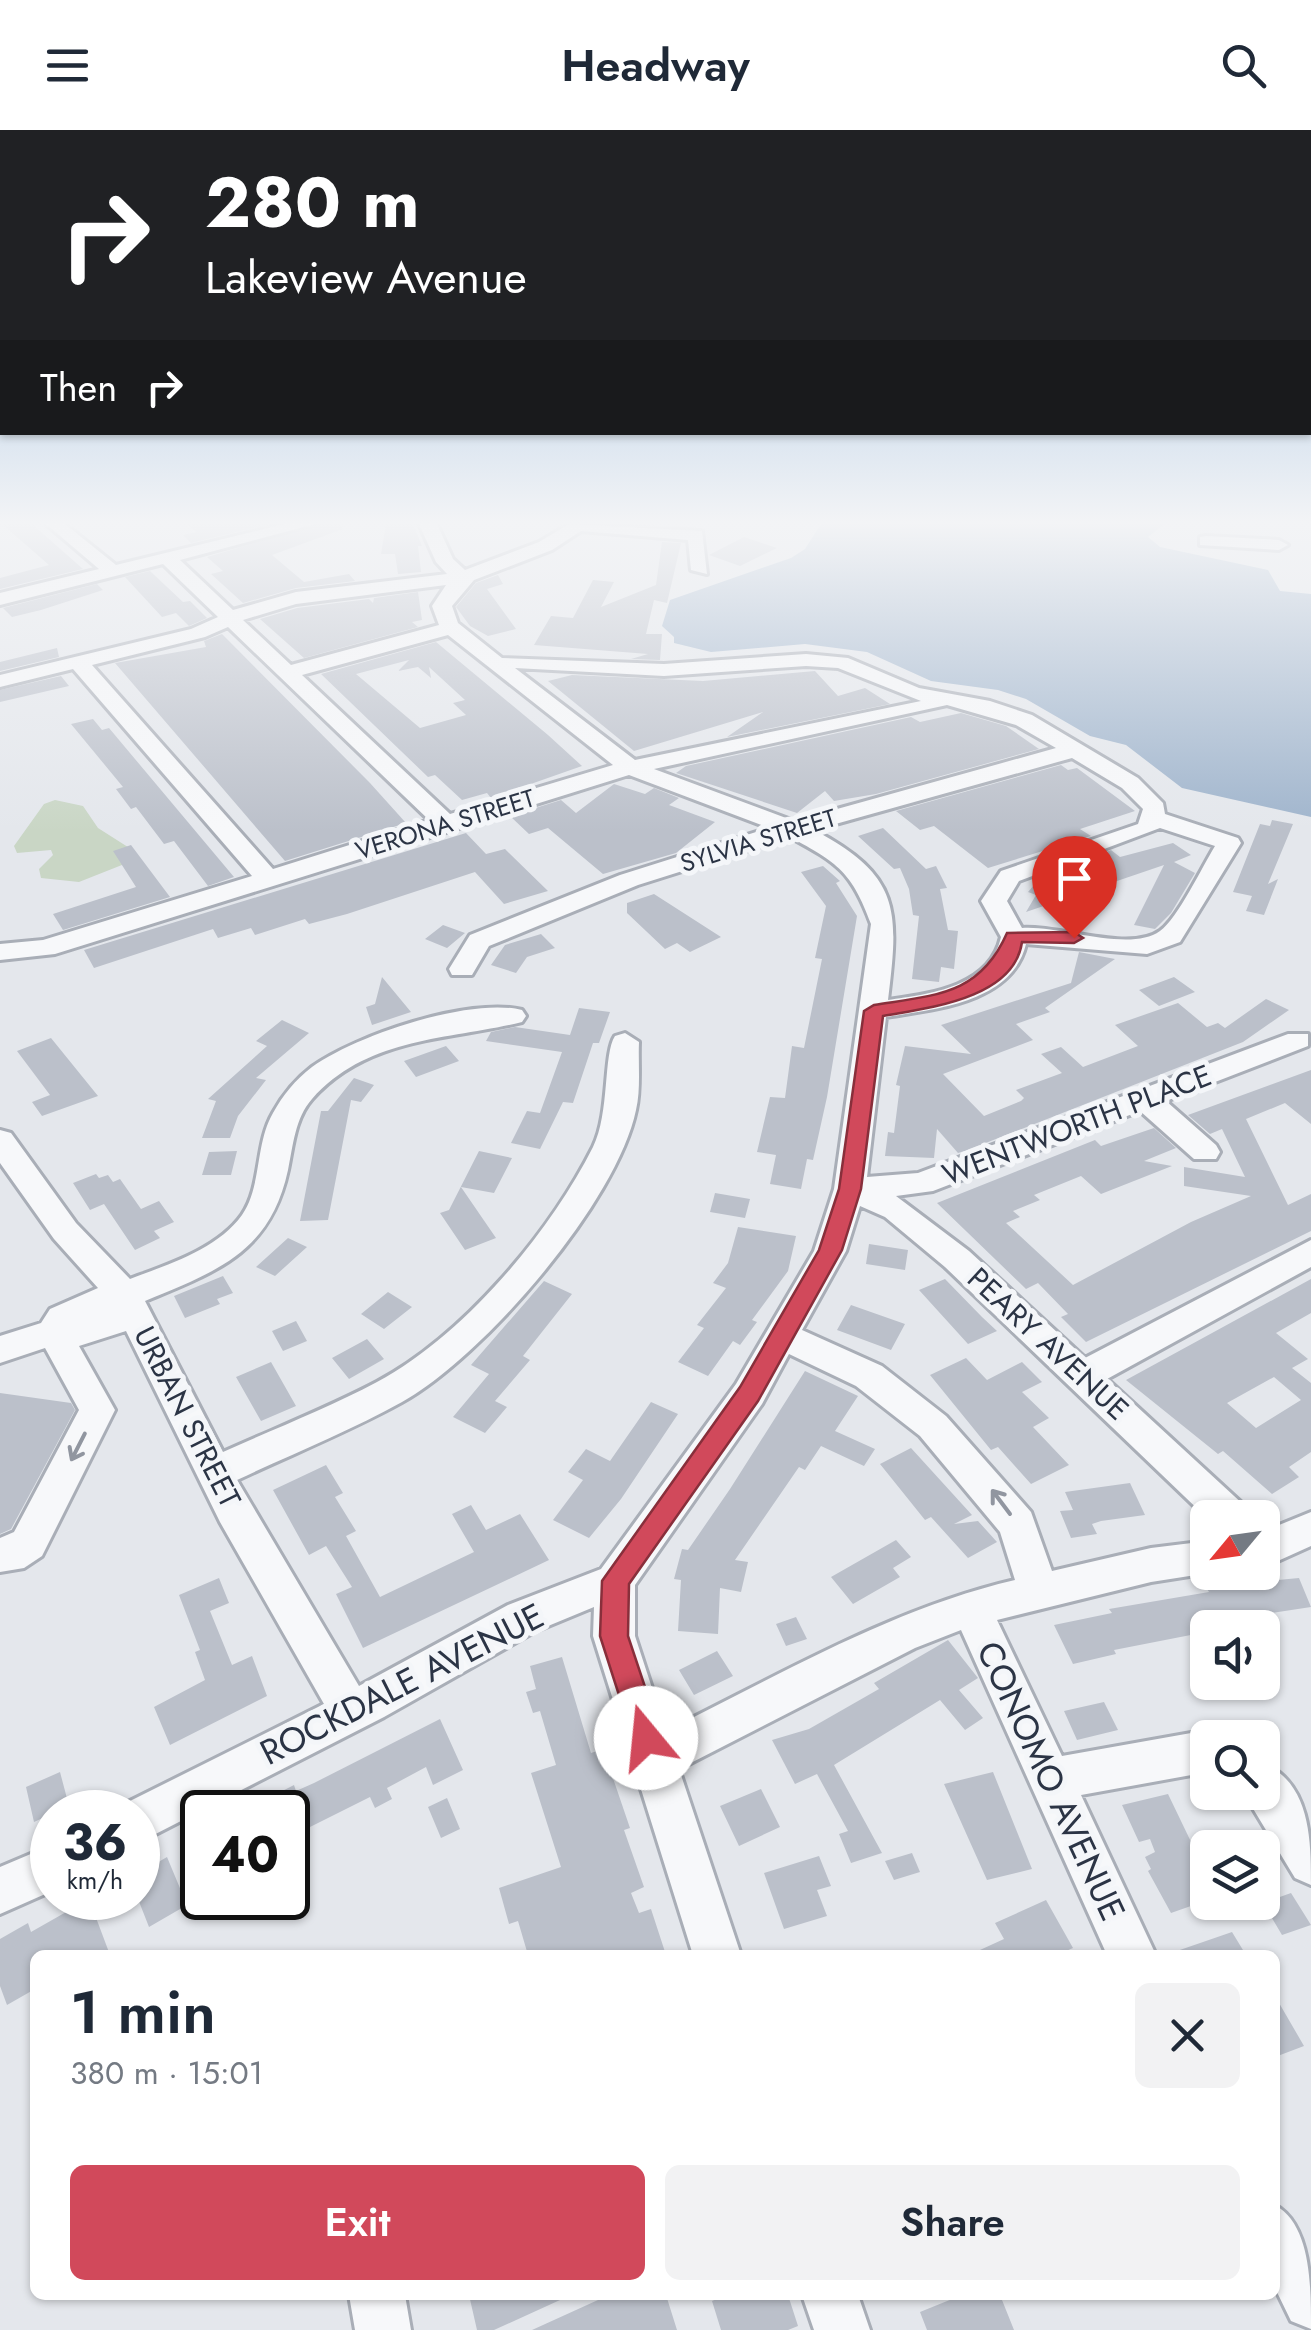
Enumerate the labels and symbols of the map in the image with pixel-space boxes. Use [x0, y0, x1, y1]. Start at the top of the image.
street label: VERONA STREET [351, 780, 539, 868]
street label: SYLVIA STREET [675, 799, 841, 881]
pin [1032, 836, 1117, 939]
street label: WENTWORTH PLACE [936, 1053, 1218, 1196]
street label: PEARY AVENUE [958, 1257, 1139, 1430]
street label: URBAN STREET [123, 1319, 252, 1515]
one-way arrow [68, 1432, 87, 1462]
one-way arrow [991, 1490, 1013, 1516]
north arrow [1190, 1500, 1280, 1590]
street label: ROCKDALE AVENUE [251, 1591, 553, 1777]
street label: CONOMO AVENUE [964, 1633, 1138, 1929]
position arrow [594, 1686, 698, 1790]
speed limit sign: 40 [180, 1790, 310, 1920]

